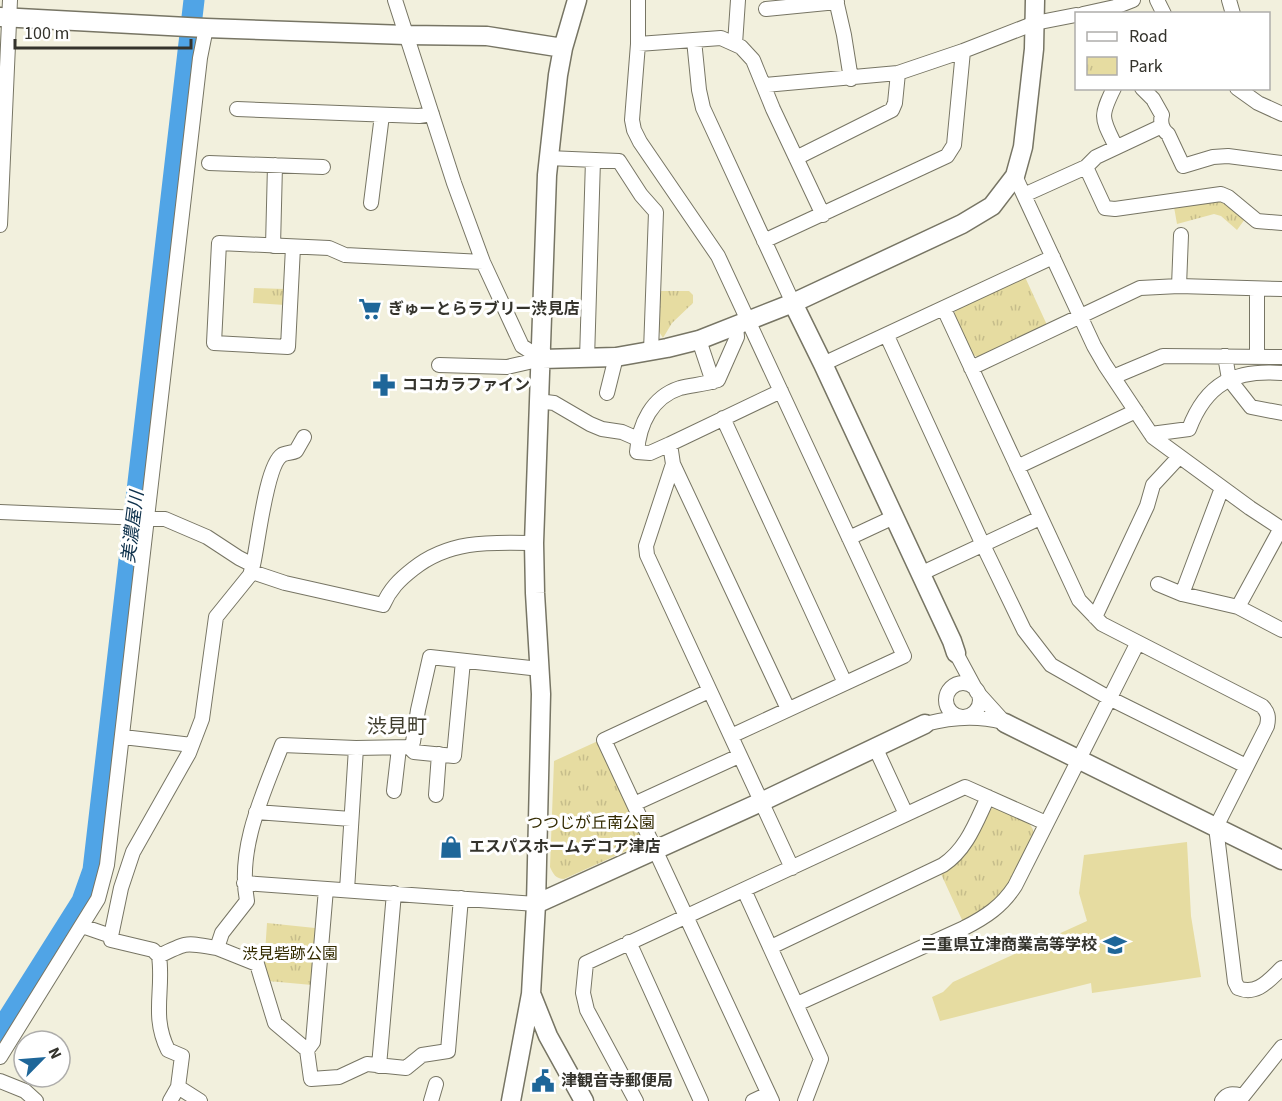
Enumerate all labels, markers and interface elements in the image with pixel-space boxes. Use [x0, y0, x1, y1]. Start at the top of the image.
scale bar [15, 12, 190, 50]
legend [1075, 12, 1270, 90]
text: 100 m [24, 21, 69, 46]
text: Road [1129, 24, 1168, 49]
text: Park [1129, 54, 1163, 79]
supermarket icon: ぎゅーとらラブリー渋見店 [357, 296, 383, 322]
place label: ぎゅーとらラブリー渋見店 [388, 298, 580, 320]
pharmacy icon: ココカラファイン [371, 372, 397, 398]
place label: ココカラファイン [402, 374, 530, 396]
water label: 美濃屋川 [116, 488, 150, 564]
district label: 渋見町 [367, 713, 427, 741]
park label: つつじが丘南公園 [527, 812, 655, 834]
shop icon: エスパスホームデコア津店 [438, 834, 464, 860]
place label: エスパスホームデコア津店 [469, 836, 661, 858]
school or university icon: 三重県立津商業高等学校 [1102, 932, 1128, 958]
place label: 三重県立津商業高等学校 [921, 934, 1097, 956]
park label: 渋見砦跡公園 [242, 943, 338, 965]
north arrow [12, 1029, 72, 1089]
text: N [42, 1044, 67, 1063]
public building icon: 津観音寺郵便局 [530, 1068, 556, 1094]
place label: 津観音寺郵便局 [561, 1070, 673, 1092]

